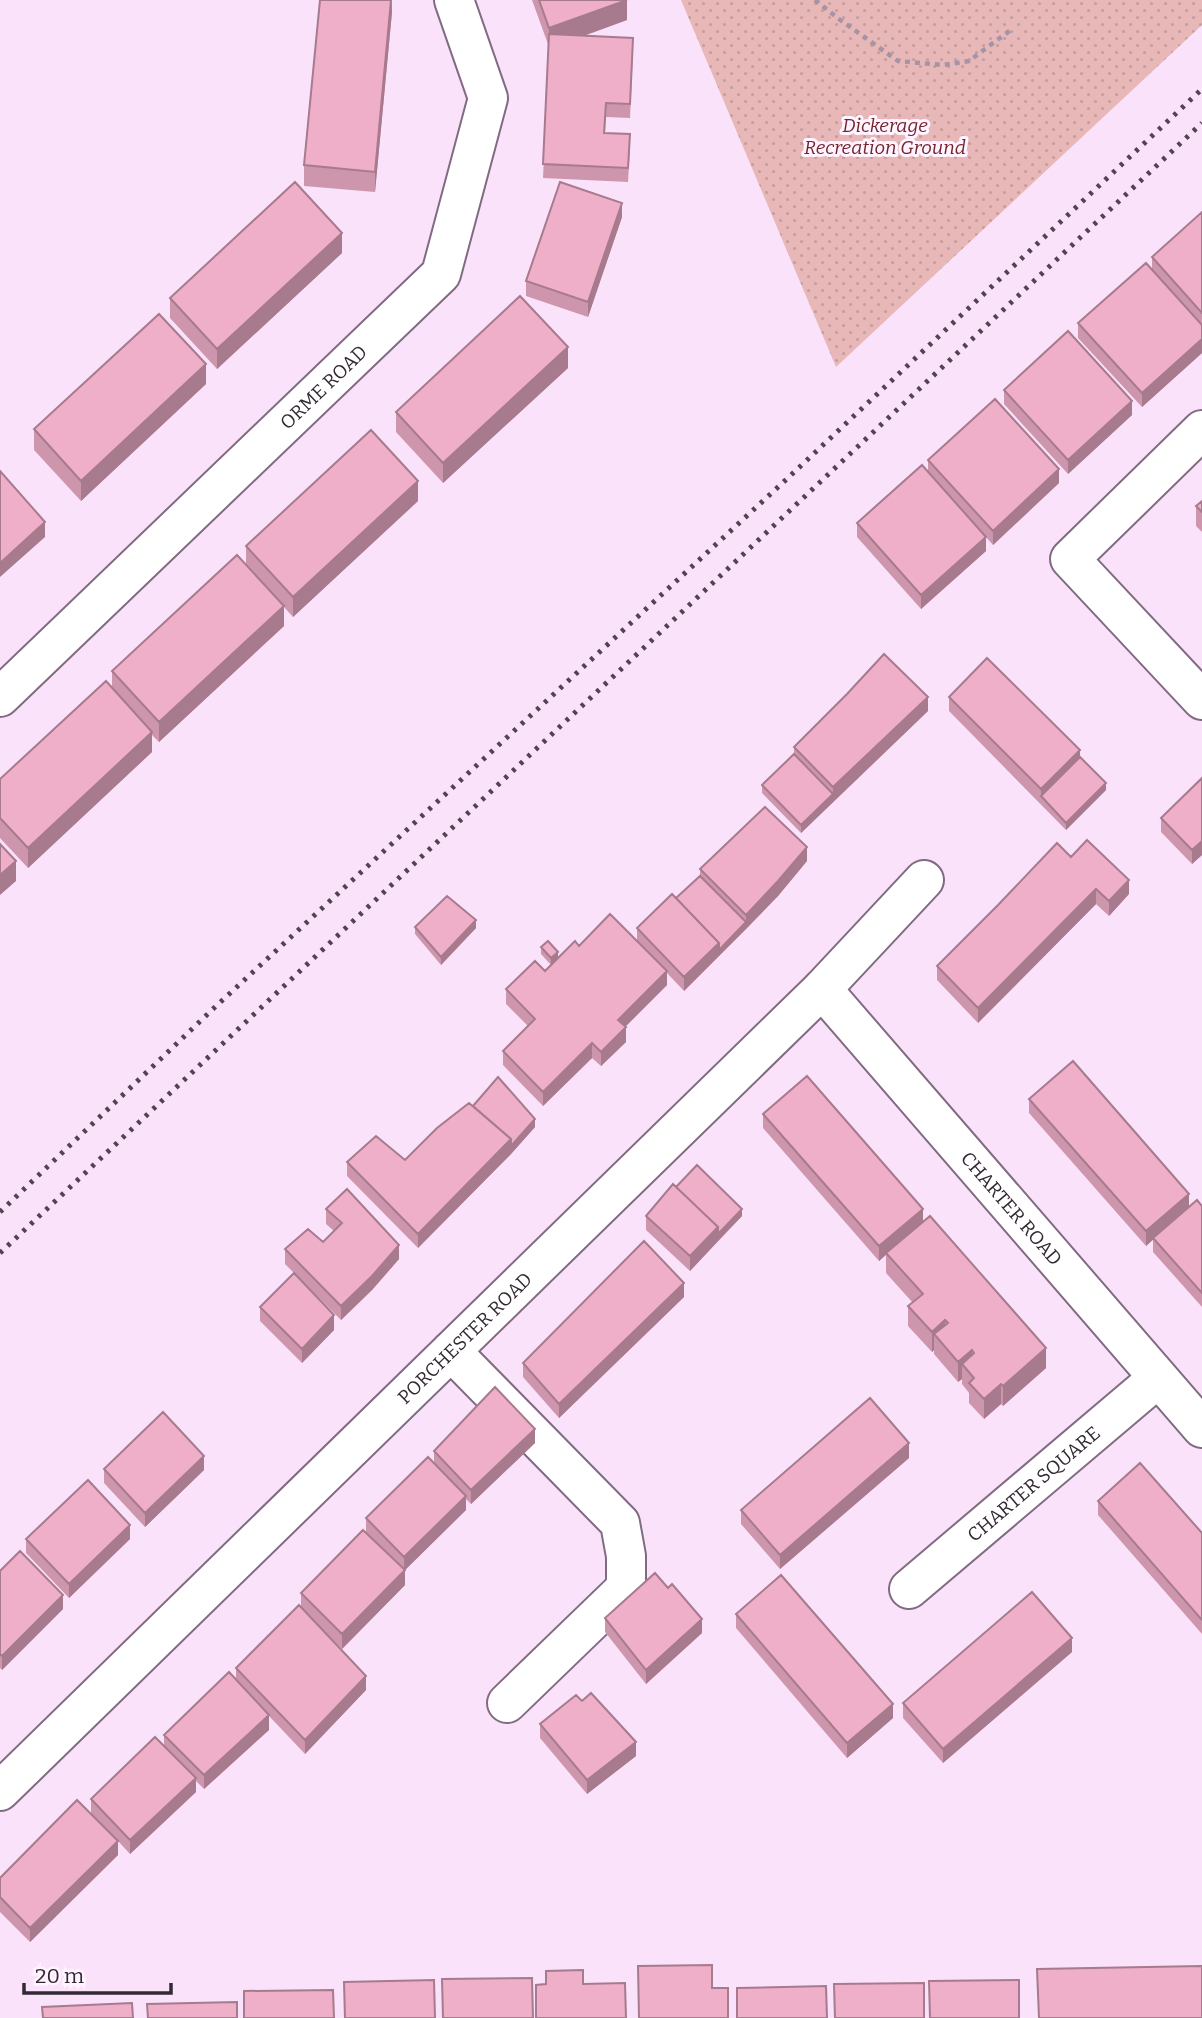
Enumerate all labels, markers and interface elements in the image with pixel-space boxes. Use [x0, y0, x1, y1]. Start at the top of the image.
park label: Dickerage Recreation Ground [804, 114, 966, 159]
street label: ORME ROAD [275, 340, 372, 434]
street label: CHARTER ROAD [956, 1147, 1067, 1270]
street label: PORCHESTER ROAD [393, 1267, 537, 1408]
street label: CHARTER SQUARE [962, 1421, 1104, 1546]
scale bar [24, 1952, 172, 1996]
text: 20 m [35, 1963, 84, 1989]

